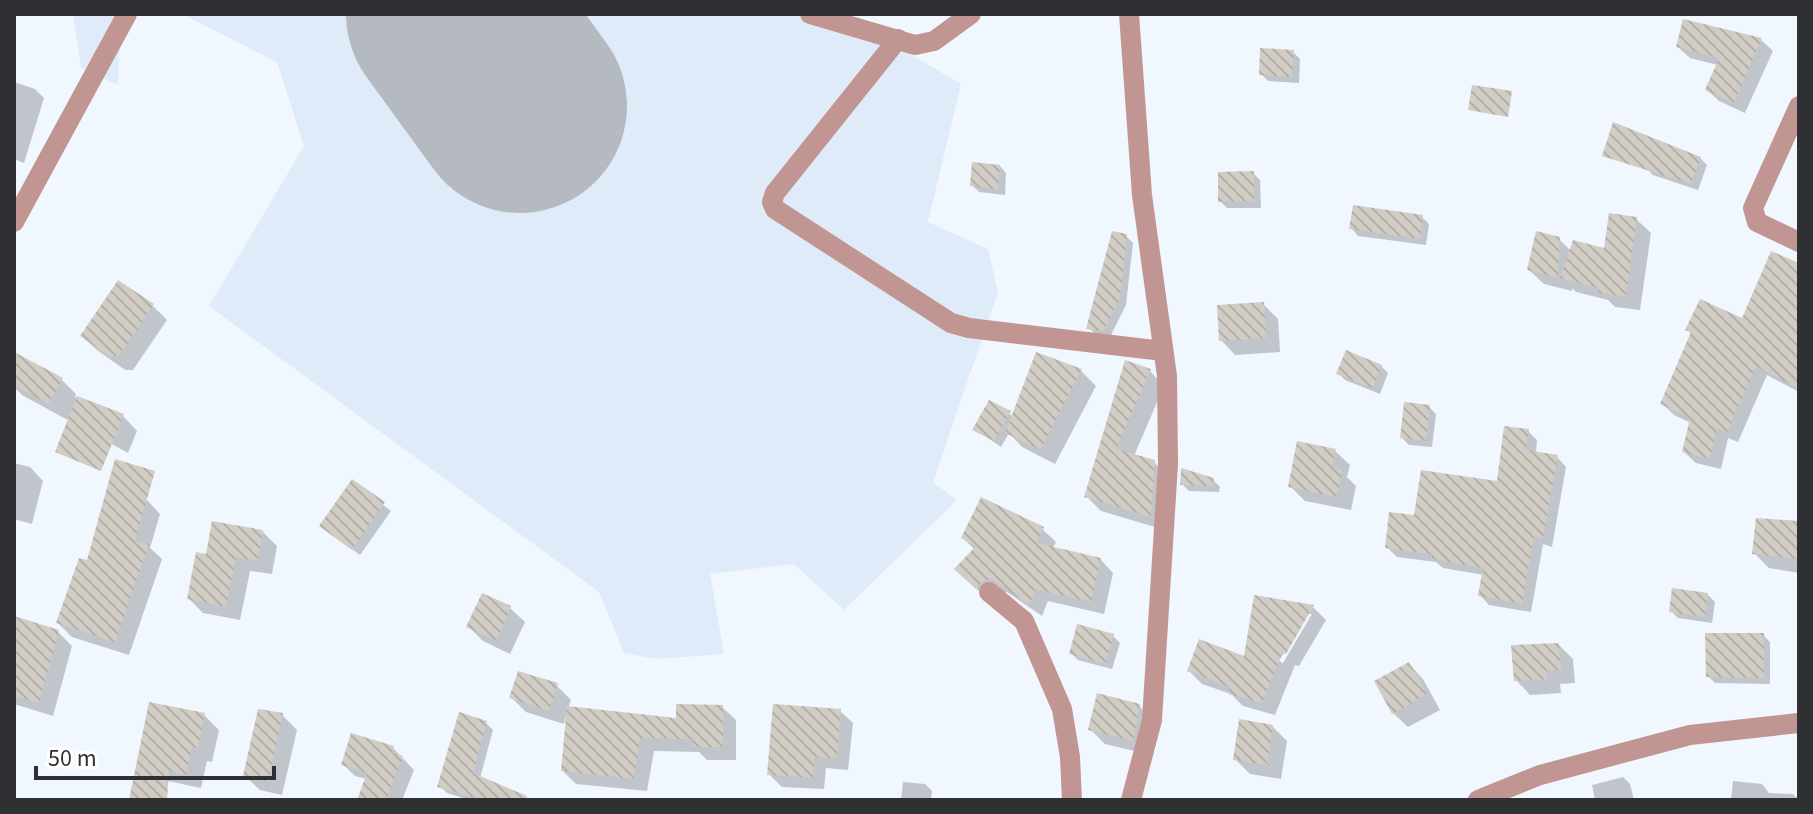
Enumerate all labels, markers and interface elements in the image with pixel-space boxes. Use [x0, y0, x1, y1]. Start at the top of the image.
scale bar [36, 730, 274, 780]
text: 50 m [48, 741, 97, 776]

